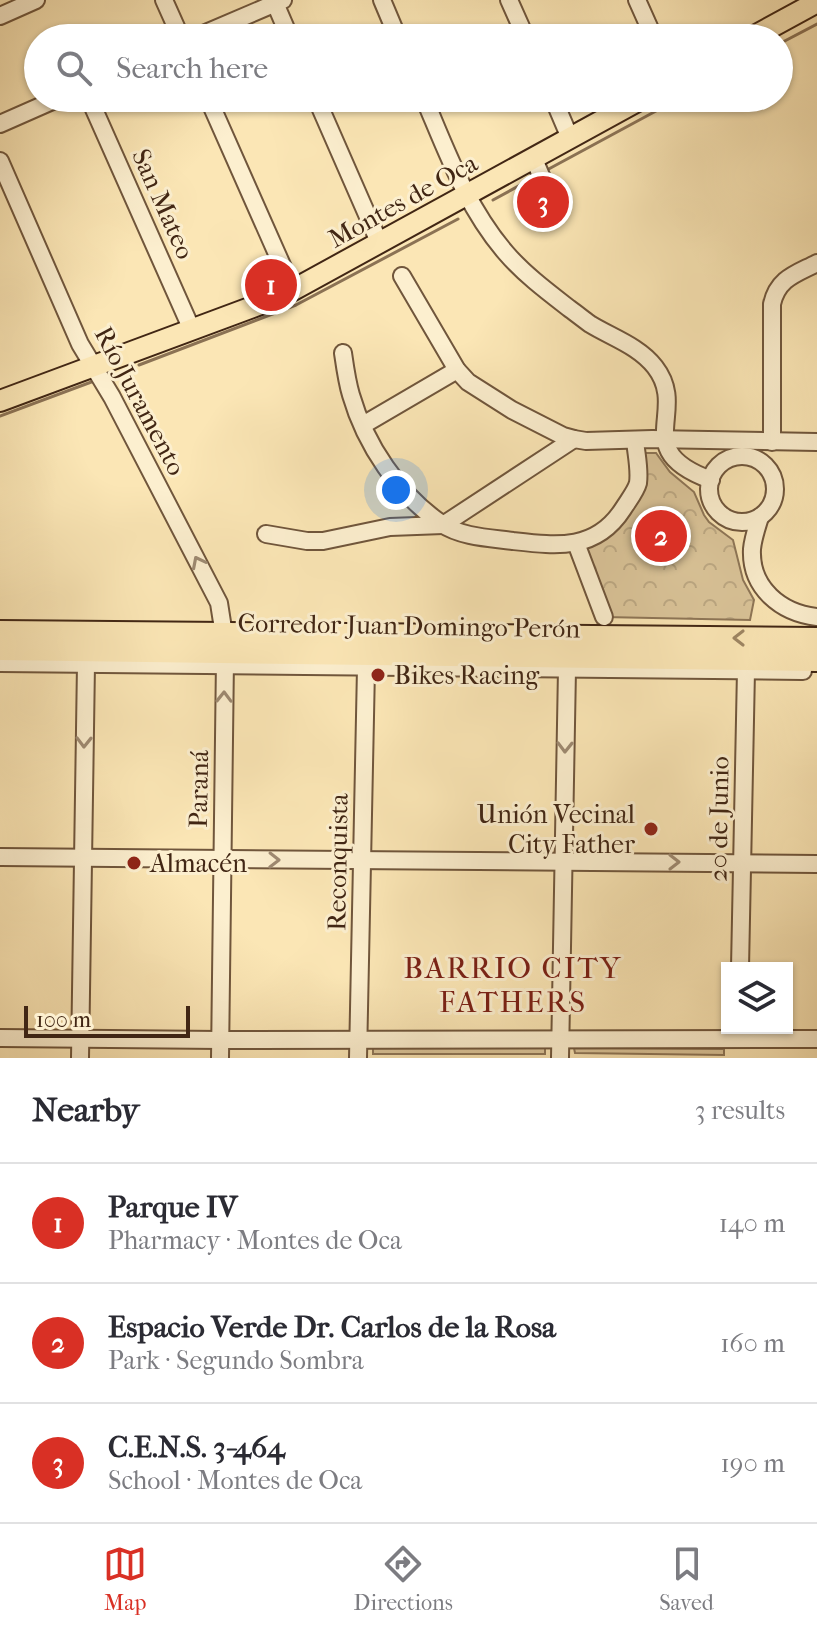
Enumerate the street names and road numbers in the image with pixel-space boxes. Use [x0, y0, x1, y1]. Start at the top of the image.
street label: San Mateo [125, 144, 201, 264]
street label: Montes de Oca [323, 147, 484, 255]
street label: Río Juramento [88, 321, 192, 481]
street label: Corredor Juan Domingo Perón [237, 608, 581, 644]
street label: Paraná [183, 749, 215, 828]
street label: 20 de Junio [702, 756, 736, 882]
street label: Reconquista [321, 792, 355, 931]

